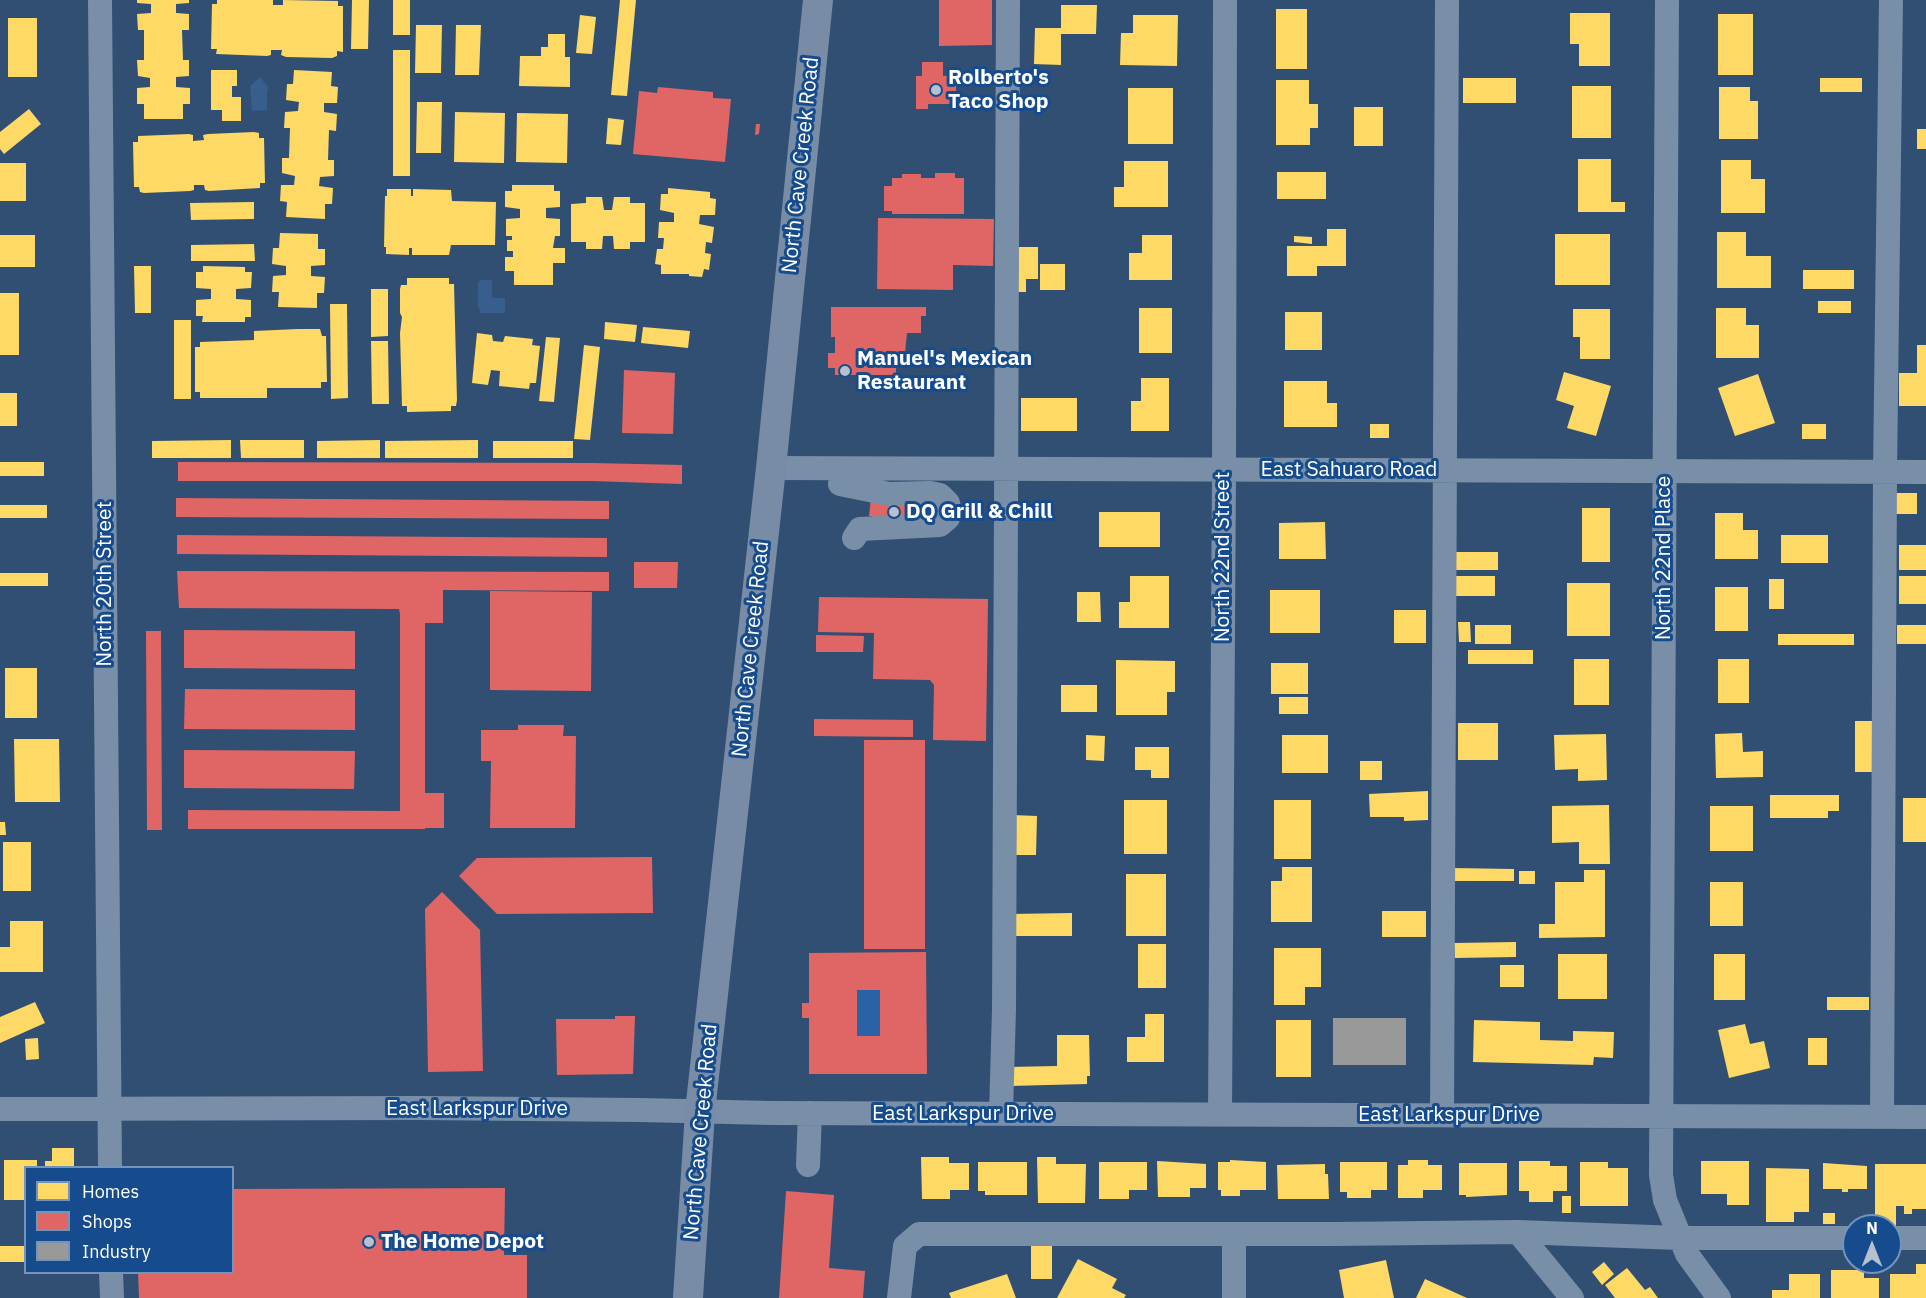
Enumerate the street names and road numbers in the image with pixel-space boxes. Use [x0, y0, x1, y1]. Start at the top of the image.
street label: North Cave Creek Road [777, 56, 825, 274]
street label: East Sahuaro Road [1261, 457, 1437, 483]
street label: North 22nd Street [1210, 472, 1236, 642]
street label: North 22nd Place [1651, 476, 1677, 640]
street label: North 20th Street [92, 501, 118, 667]
street label: North Cave Creek Road [727, 540, 775, 758]
street label: North Cave Creek Road [679, 1023, 723, 1241]
street label: East Larkspur Drive [386, 1096, 568, 1122]
street label: East Larkspur Drive [872, 1101, 1054, 1127]
street label: East Larkspur Drive [1358, 1102, 1540, 1128]

